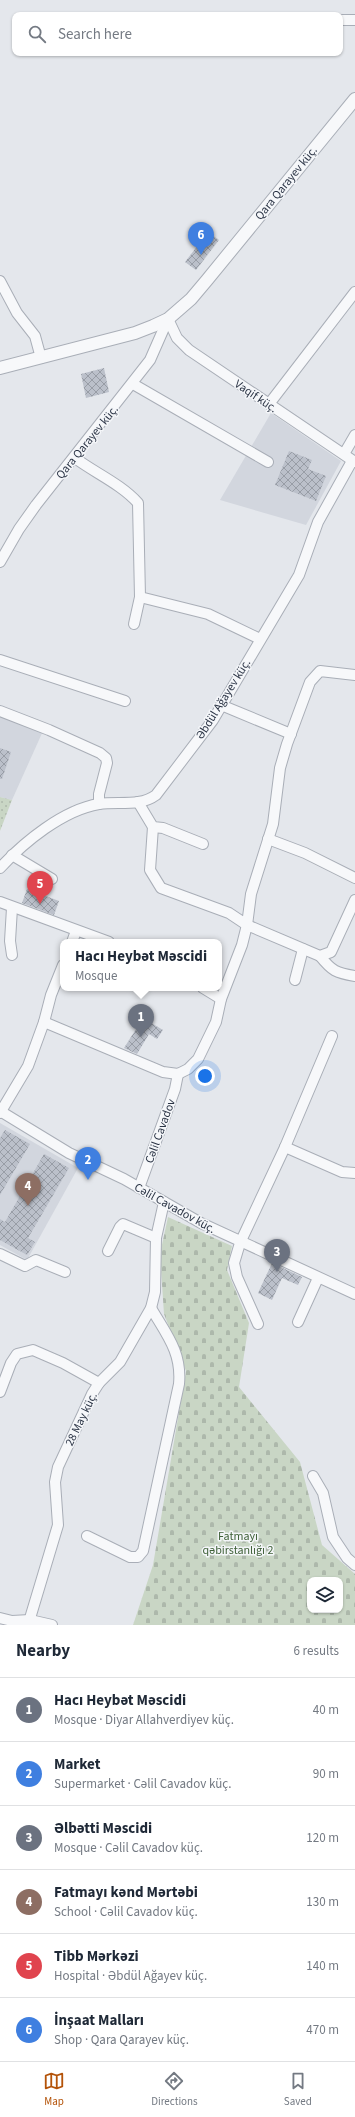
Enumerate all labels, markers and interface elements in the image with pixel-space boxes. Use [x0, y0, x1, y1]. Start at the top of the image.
search box [12, 12, 343, 56]
icon: search [26, 23, 48, 45]
text: Search here [58, 24, 132, 45]
street label: Qara Qarayev küç. [251, 143, 322, 224]
pin: 6 [188, 222, 214, 255]
street label: Vaqif küç. [231, 376, 280, 417]
street label: Qara Qarayev küç. [52, 402, 123, 483]
street label: Əbdül Ağayev küç. [192, 656, 255, 743]
pin: 5 [27, 871, 53, 904]
popup [60, 939, 222, 991]
text: Hacı Heybət Məscidi [75, 946, 207, 967]
text: Mosque [75, 967, 118, 985]
pin: 1 [128, 1004, 154, 1037]
your location [195, 1066, 215, 1086]
street label: Cəlil Cavadov [141, 1096, 180, 1166]
pin: 2 [75, 1147, 101, 1180]
pin: 4 [15, 1173, 41, 1206]
street label: Cəlil Cavadov küç. [131, 1179, 218, 1238]
pin: 3 [264, 1239, 290, 1272]
street label: 28 May küç. [61, 1389, 102, 1449]
park label: Fatmayı qəbirstanlığı 2 [203, 1528, 273, 1559]
map controls [307, 1577, 343, 1613]
button: layers [307, 1577, 343, 1613]
text: Nearby [16, 1639, 70, 1663]
text: 6 results [294, 1642, 339, 1660]
text: Hacı Heybət Məscidi [54, 1690, 186, 1711]
text: 1 [26, 1701, 32, 1719]
text: 40 m [313, 1701, 339, 1719]
text: Mosque · Diyar Allahverdiyev küç. [54, 1711, 234, 1729]
text: Market [54, 1754, 100, 1775]
text: 2 [26, 1765, 32, 1783]
text: 90 m [313, 1765, 339, 1783]
text: Supermarket · Cəlil Cavadov küç. [54, 1775, 231, 1793]
text: Əlbətti Məscidi [54, 1818, 152, 1839]
text: 3 [26, 1829, 32, 1847]
text: 120 m [306, 1829, 339, 1847]
text: Mosque · Cəlil Cavadov küç. [54, 1839, 203, 1857]
text: Fatmayı kənd Mərtəbi [54, 1882, 198, 1903]
text: 4 [26, 1893, 32, 1911]
text: 130 m [306, 1893, 339, 1911]
text: School · Cəlil Cavadov küç. [54, 1903, 198, 1921]
text: Tibb Mərkəzi [54, 1946, 139, 1967]
text: 5 [26, 1957, 32, 1975]
text: 140 m [306, 1957, 339, 1975]
text: Hospital · Əbdül Ağayev küç. [54, 1967, 207, 1985]
text: İnşaat Malları [54, 2010, 144, 2031]
text: 6 [26, 2021, 32, 2039]
text: 470 m [306, 2021, 339, 2039]
text: Shop · Qara Qarayev küç. [54, 2031, 189, 2049]
tab: Map [43, 2070, 65, 2109]
tab: Directions [151, 2070, 198, 2109]
tab: Saved [284, 2070, 312, 2109]

